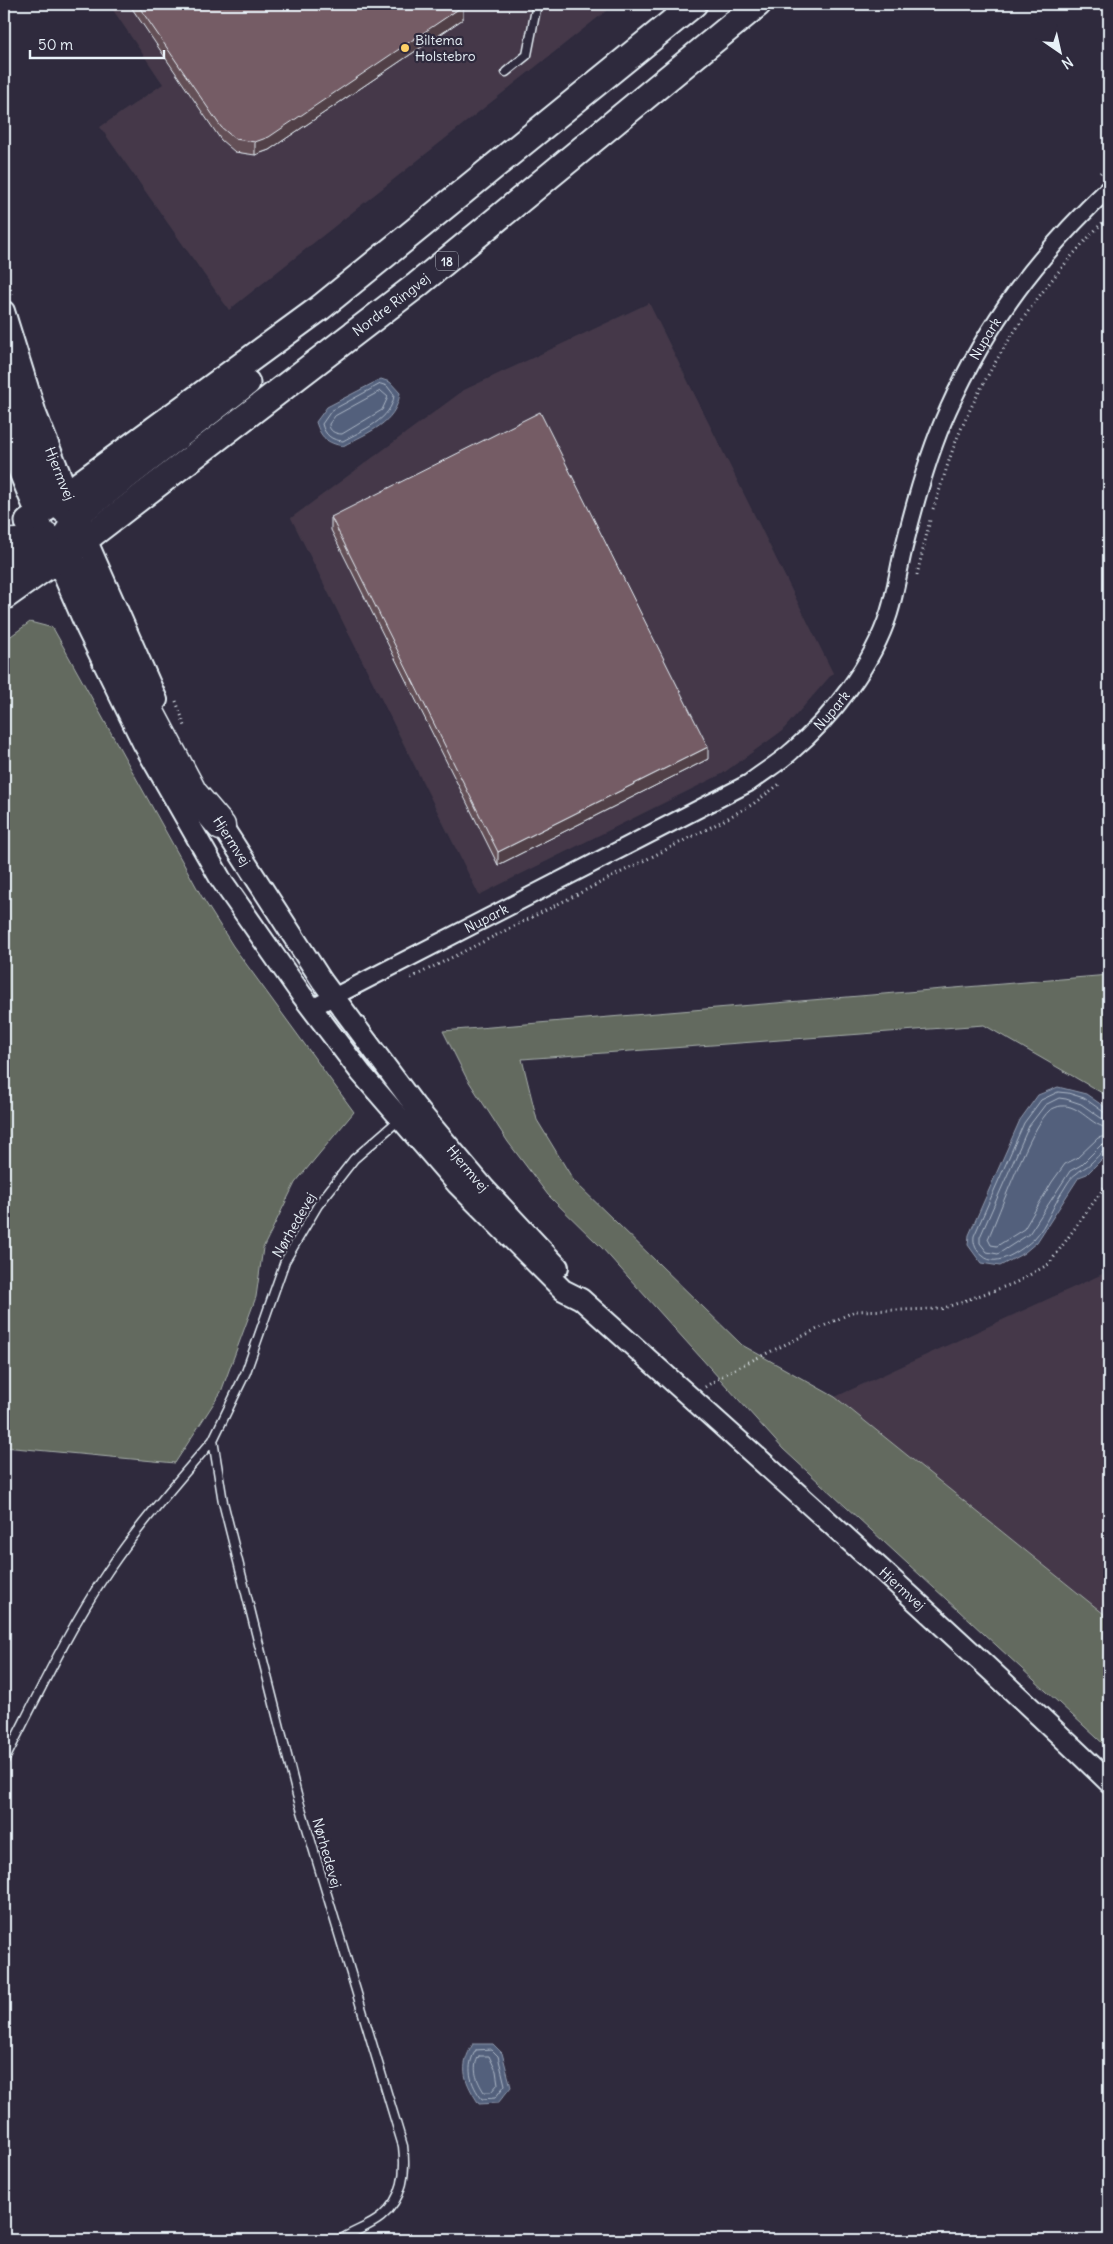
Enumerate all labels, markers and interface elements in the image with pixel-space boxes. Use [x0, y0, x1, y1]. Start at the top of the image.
scale bar [30, 28, 164, 60]
north arrow [1036, 28, 1086, 78]
place label: Biltema Holstebro [415, 31, 476, 65]
text: 50 m [38, 35, 73, 54]
marker: Biltema Holstebro [399, 42, 411, 54]
text: N [1058, 53, 1076, 73]
road number: 18 [436, 252, 458, 270]
street label: Nordre Ringvej [349, 269, 433, 340]
street label: Nupark [966, 314, 1005, 363]
street label: Hjermvej [41, 444, 79, 503]
street label: Nupark [810, 687, 854, 734]
street label: Hjermvej [209, 813, 255, 870]
street label: Nupark [461, 900, 511, 937]
street label: Hjermvej [443, 1141, 492, 1196]
street label: Nørhedevej [268, 1189, 320, 1261]
street label: Hjermvej [875, 1563, 929, 1614]
street label: Nørhedevej [308, 1816, 346, 1890]

